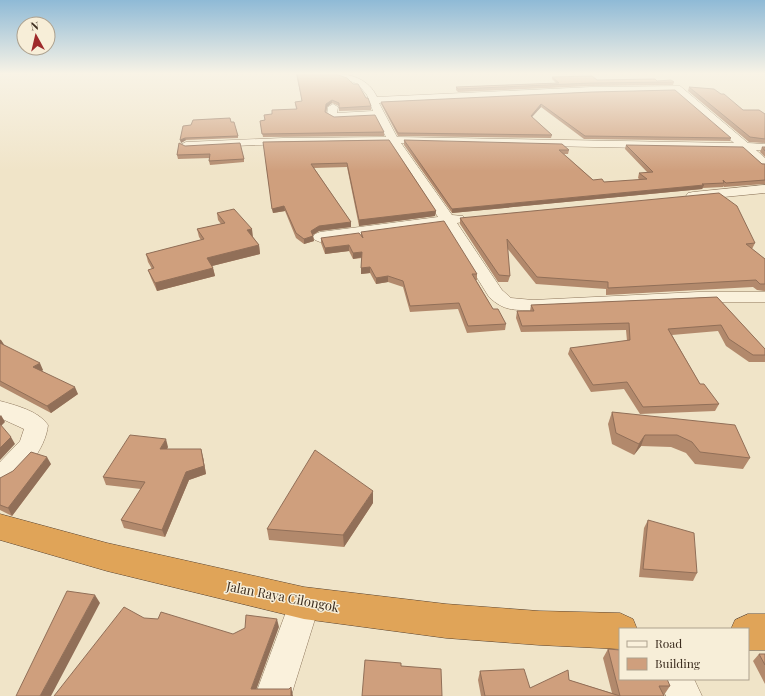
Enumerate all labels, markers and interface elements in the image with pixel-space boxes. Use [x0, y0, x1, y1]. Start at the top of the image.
north arrow [16, 16, 56, 56]
text: N [30, 18, 40, 34]
street label: Jalan Raya Cilongok [224, 577, 342, 615]
legend [619, 628, 749, 680]
text: Road [655, 635, 682, 651]
text: Building [655, 655, 701, 671]

